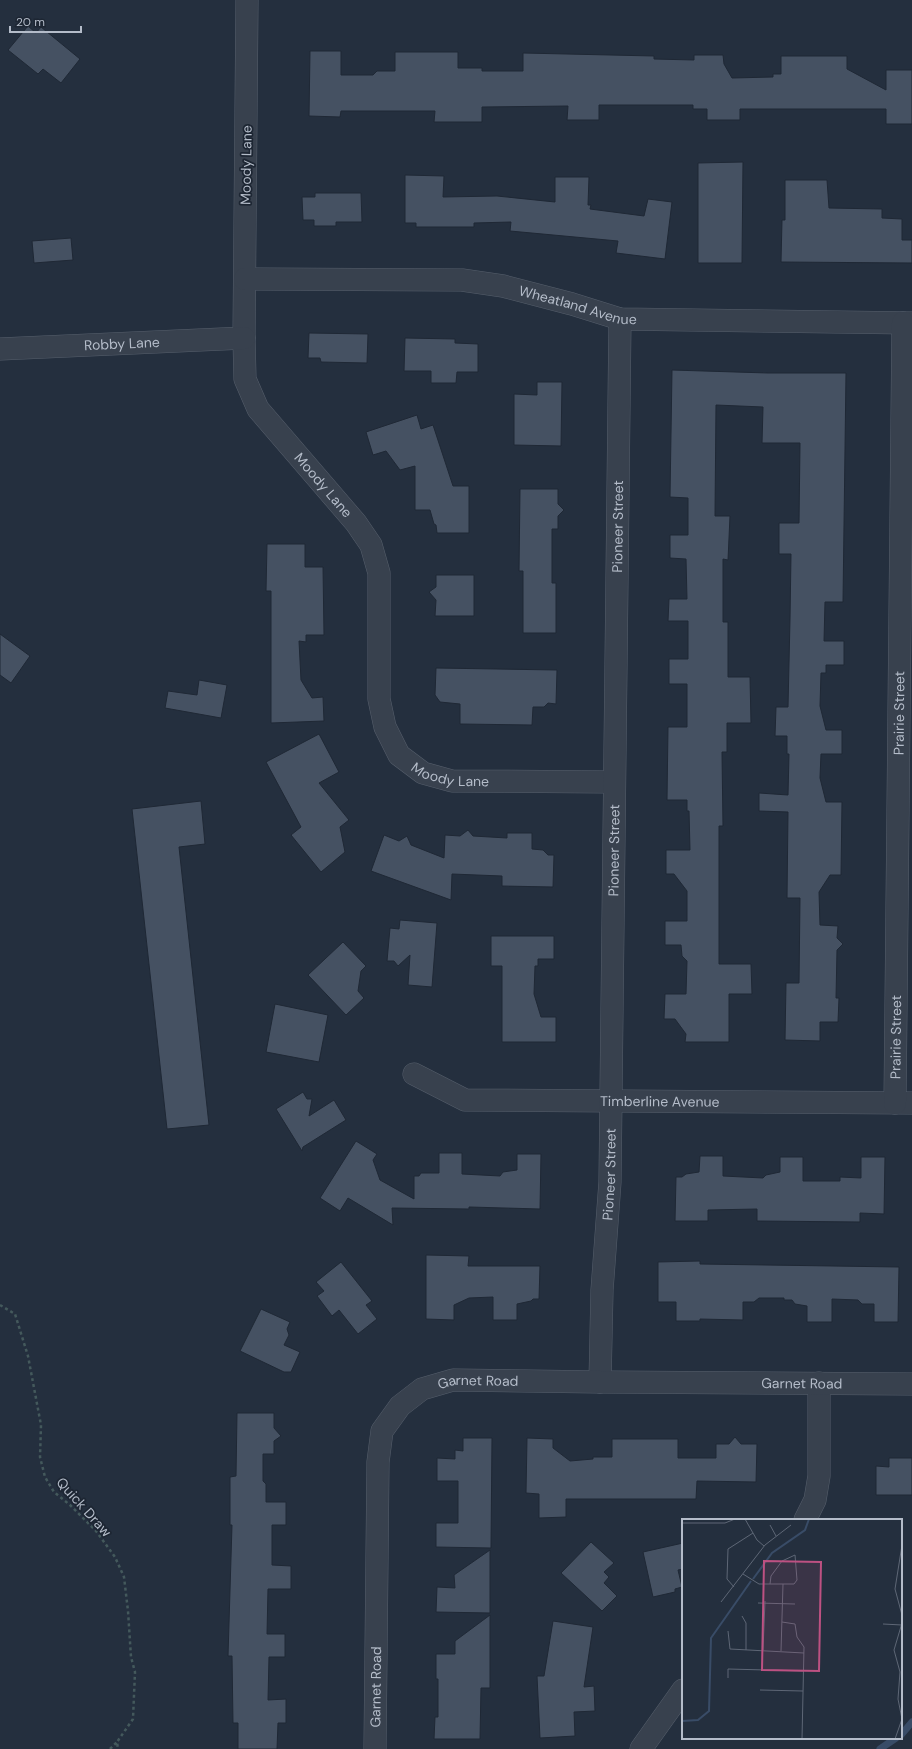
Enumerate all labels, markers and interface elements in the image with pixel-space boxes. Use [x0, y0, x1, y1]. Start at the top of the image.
scale bar [10, 8, 81, 34]
text: 20 m [16, 14, 45, 30]
street label: Moody Lane [236, 125, 256, 205]
street label: Wheatland Avenue [517, 282, 637, 328]
street label: Robby Lane [84, 333, 160, 354]
street label: Moody Lane [291, 449, 356, 521]
street label: Pioneer Street [608, 480, 627, 573]
street label: Prairie Street [890, 671, 908, 755]
street label: Moody Lane [408, 758, 489, 790]
street label: Pioneer Street [604, 804, 623, 897]
street label: Prairie Street [886, 995, 905, 1079]
street label: Timberline Avenue [600, 1092, 720, 1111]
street label: Pioneer Street [598, 1128, 620, 1221]
street label: Garnet Road [435, 1371, 518, 1393]
street label: Garnet Road [761, 1374, 842, 1393]
street label: Quick Draw [53, 1473, 116, 1541]
inset map [682, 1519, 902, 1739]
street label: Garnet Road [366, 1646, 385, 1728]

